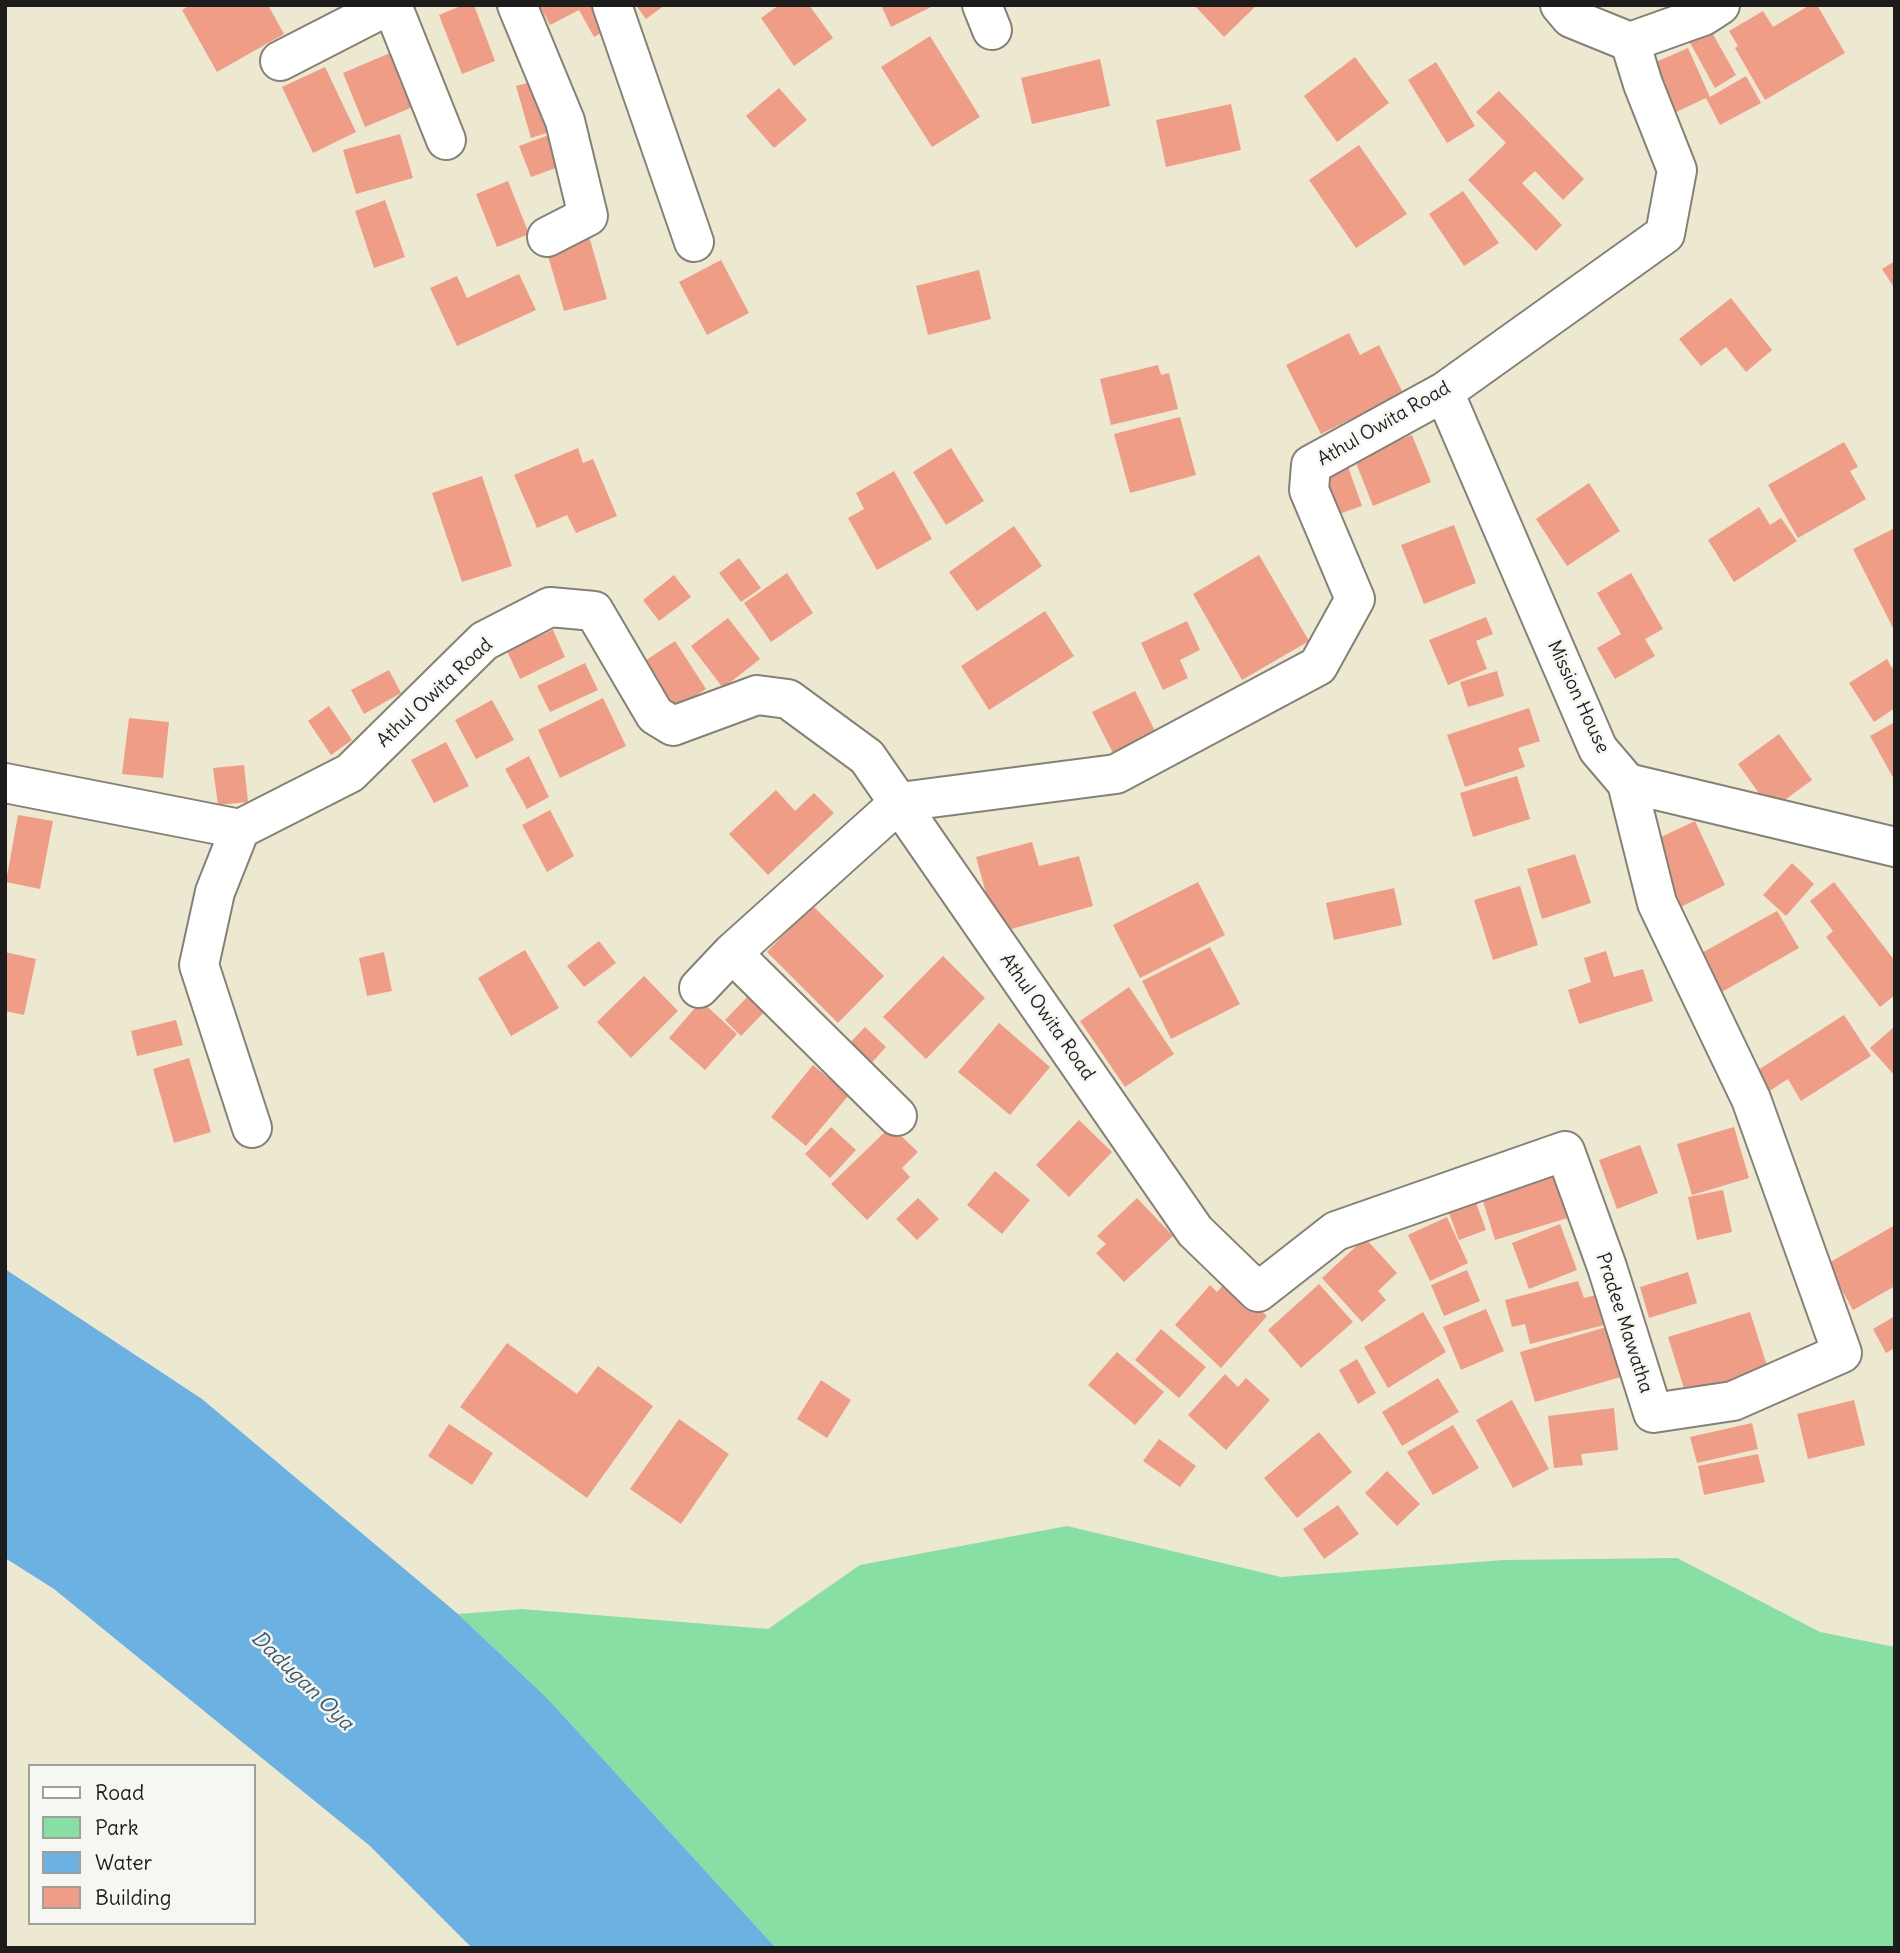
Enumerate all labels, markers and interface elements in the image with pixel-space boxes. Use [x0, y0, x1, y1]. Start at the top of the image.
street label: Athul Owita Road [1314, 377, 1454, 471]
street label: Athul Owita Road [373, 634, 497, 752]
street label: Mission House [1542, 637, 1614, 757]
street label: Athul Owita Road [995, 949, 1099, 1085]
street label: Pradee Mawatha [1591, 1250, 1657, 1396]
water label: Dadugan Oya [246, 1626, 358, 1736]
legend [28, 1764, 256, 1925]
text: Road [95, 1779, 144, 1806]
text: Park [95, 1814, 138, 1841]
text: Water [95, 1849, 152, 1876]
text: Building [95, 1884, 171, 1911]

